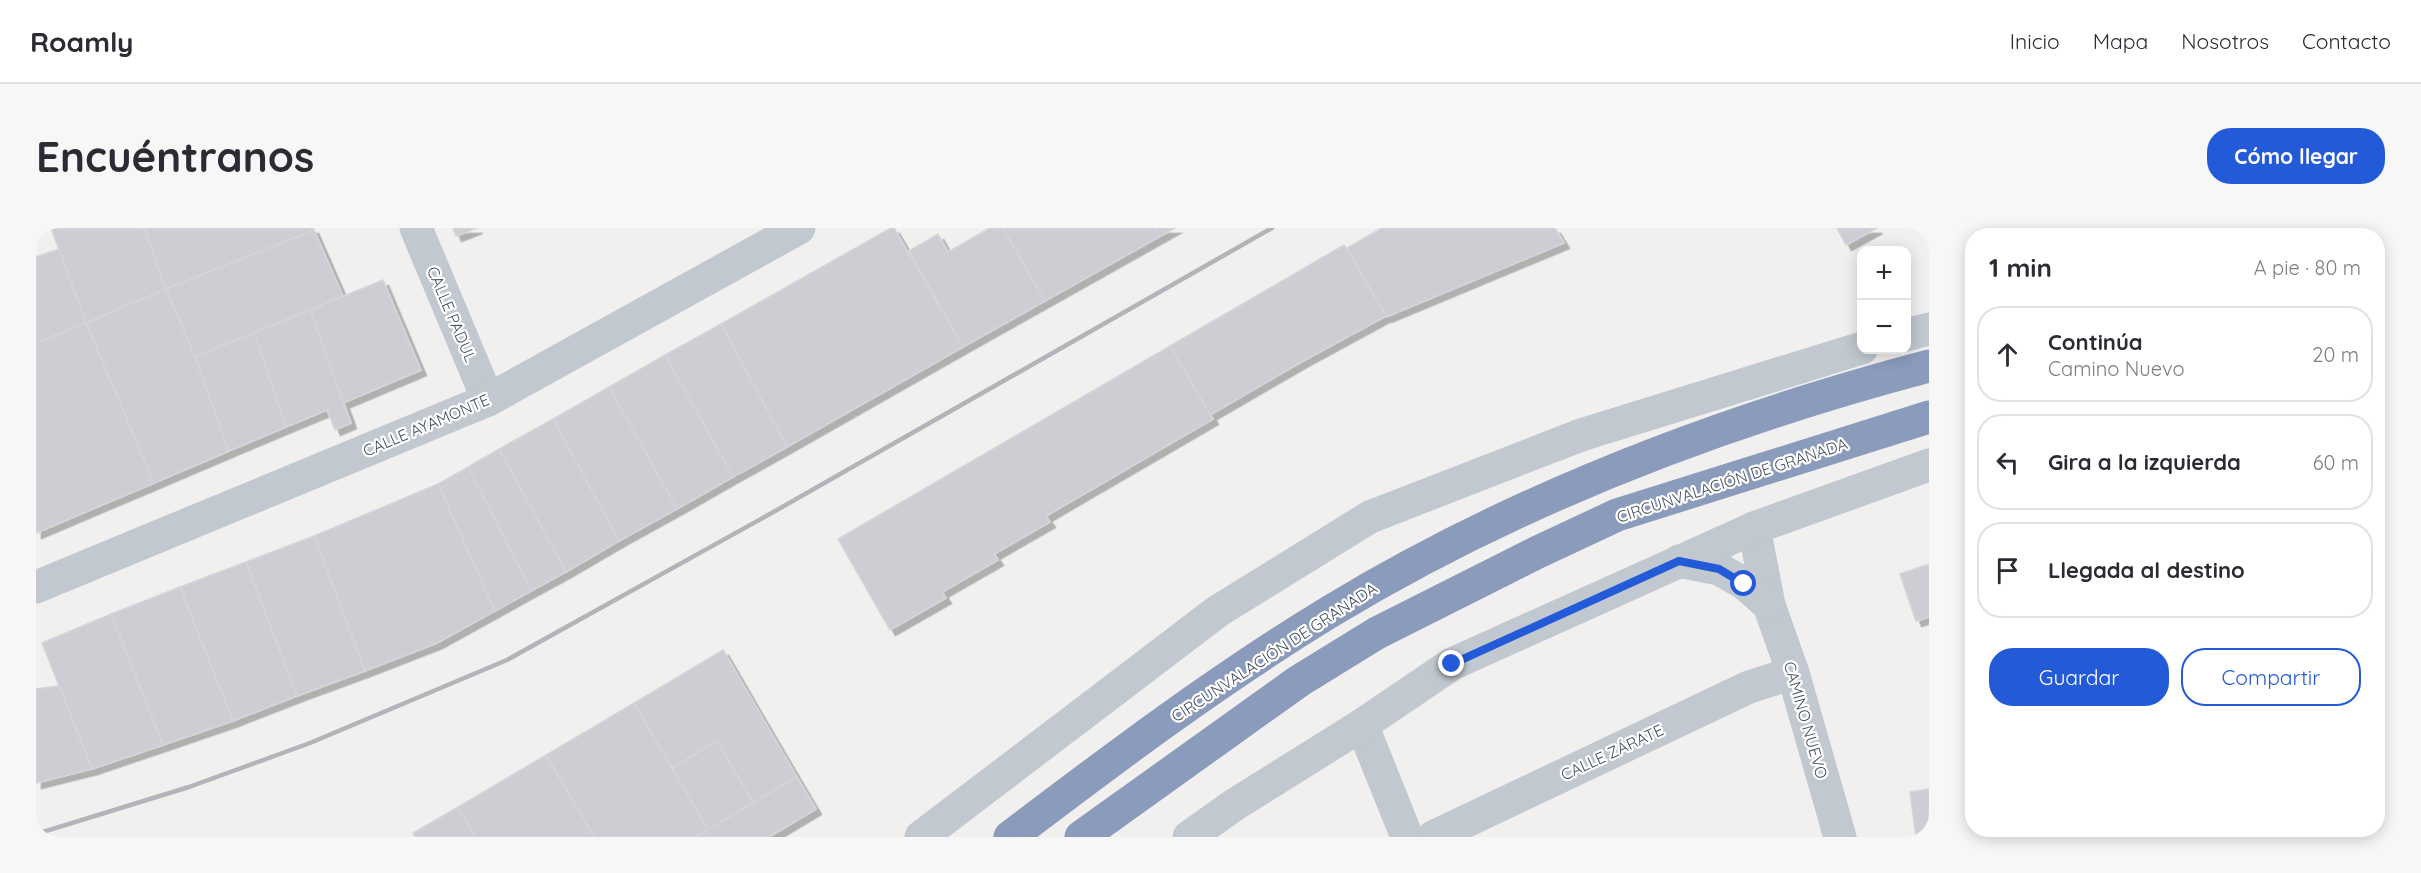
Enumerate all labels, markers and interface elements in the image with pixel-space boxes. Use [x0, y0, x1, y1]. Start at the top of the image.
text: Roamly [30, 24, 134, 59]
text: Inicio [2010, 28, 2060, 54]
text: Mapa [2093, 28, 2148, 54]
text: Nosotros [2181, 28, 2269, 54]
text: Contacto [2302, 28, 2391, 54]
button: Cómo llegar [2207, 128, 2385, 184]
text: Encuéntranos [36, 130, 314, 183]
map controls [1857, 246, 1911, 354]
button: + [1857, 246, 1911, 300]
text: 1 min [1989, 251, 2052, 284]
text: A pie · 80 m [2254, 255, 2361, 280]
street label: CALLE PADUL [423, 263, 481, 365]
button: − [1857, 300, 1911, 354]
text: Continúa [2048, 328, 2143, 356]
icon: ahead [1991, 338, 2024, 371]
text: 20 m [2312, 342, 2359, 367]
text: Camino Nuevo [2048, 356, 2185, 381]
street label: CALLE AYAMONTE [360, 389, 492, 461]
street label: CIRCUNVALACIÓN DE GRANADA [1614, 433, 1850, 527]
icon: left [1991, 446, 2024, 479]
text: Gira a la izquierda [2048, 448, 2241, 476]
text: 60 m [2313, 450, 2359, 475]
icon: arrive [1991, 554, 2024, 587]
text: Llegada al destino [2048, 556, 2245, 584]
route start [1730, 570, 1756, 596]
street label: CIRCUNVALACIÓN DE GRANADA [1167, 578, 1381, 726]
button: Guardar [1989, 648, 2169, 706]
button: Compartir [2181, 648, 2361, 706]
route end [1438, 650, 1464, 676]
street label: CAMINO NUEVO [1780, 659, 1832, 781]
street label: CALLE ZÁRATE [1557, 719, 1667, 785]

